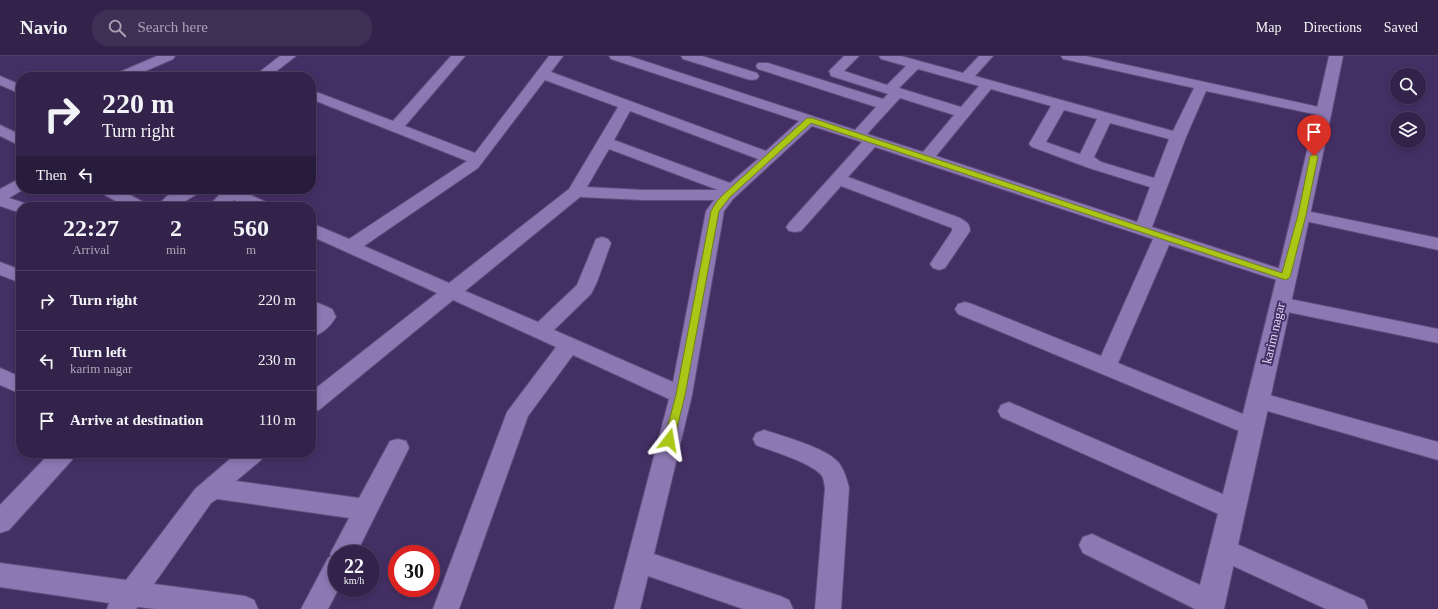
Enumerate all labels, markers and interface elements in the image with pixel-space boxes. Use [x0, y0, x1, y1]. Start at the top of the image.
search box [92, 10, 372, 46]
text: Navio [20, 17, 68, 38]
icon: search [106, 17, 128, 39]
text: Search here [138, 19, 208, 35]
text: Map [1256, 20, 1281, 35]
text: Directions [1303, 20, 1362, 35]
text: Saved [1384, 20, 1418, 35]
map controls [1390, 68, 1426, 148]
button: search [1390, 68, 1426, 104]
icon: right [36, 88, 88, 140]
text: 220 m [102, 88, 174, 119]
button: layers [1390, 112, 1426, 148]
pin [1297, 115, 1331, 156]
text: Turn right [102, 121, 175, 141]
icon: arrive [1303, 121, 1325, 143]
icon: left [75, 164, 97, 186]
text: Then [36, 167, 67, 183]
text: 22:27 [63, 215, 119, 241]
text: 2 [170, 215, 182, 241]
text: 560 [233, 215, 269, 241]
text: Arrival [72, 242, 110, 257]
text: min [166, 242, 186, 257]
text: m [246, 242, 256, 257]
icon: right [36, 290, 58, 312]
text: Turn right [70, 292, 137, 308]
text: 220 m [258, 292, 296, 308]
street label: karim nagar [1259, 300, 1288, 365]
text: Turn left [70, 344, 127, 360]
icon: left [36, 350, 58, 372]
text: 230 m [258, 352, 296, 368]
text: karim nagar [70, 361, 132, 376]
icon: arrive [36, 410, 58, 432]
text: Arrive at destination [70, 412, 203, 428]
text: 110 m [259, 412, 296, 428]
position arrow [648, 419, 690, 461]
speed limit sign: 30 [388, 545, 440, 597]
text: 22 [344, 555, 364, 577]
text: km/h [344, 575, 364, 586]

